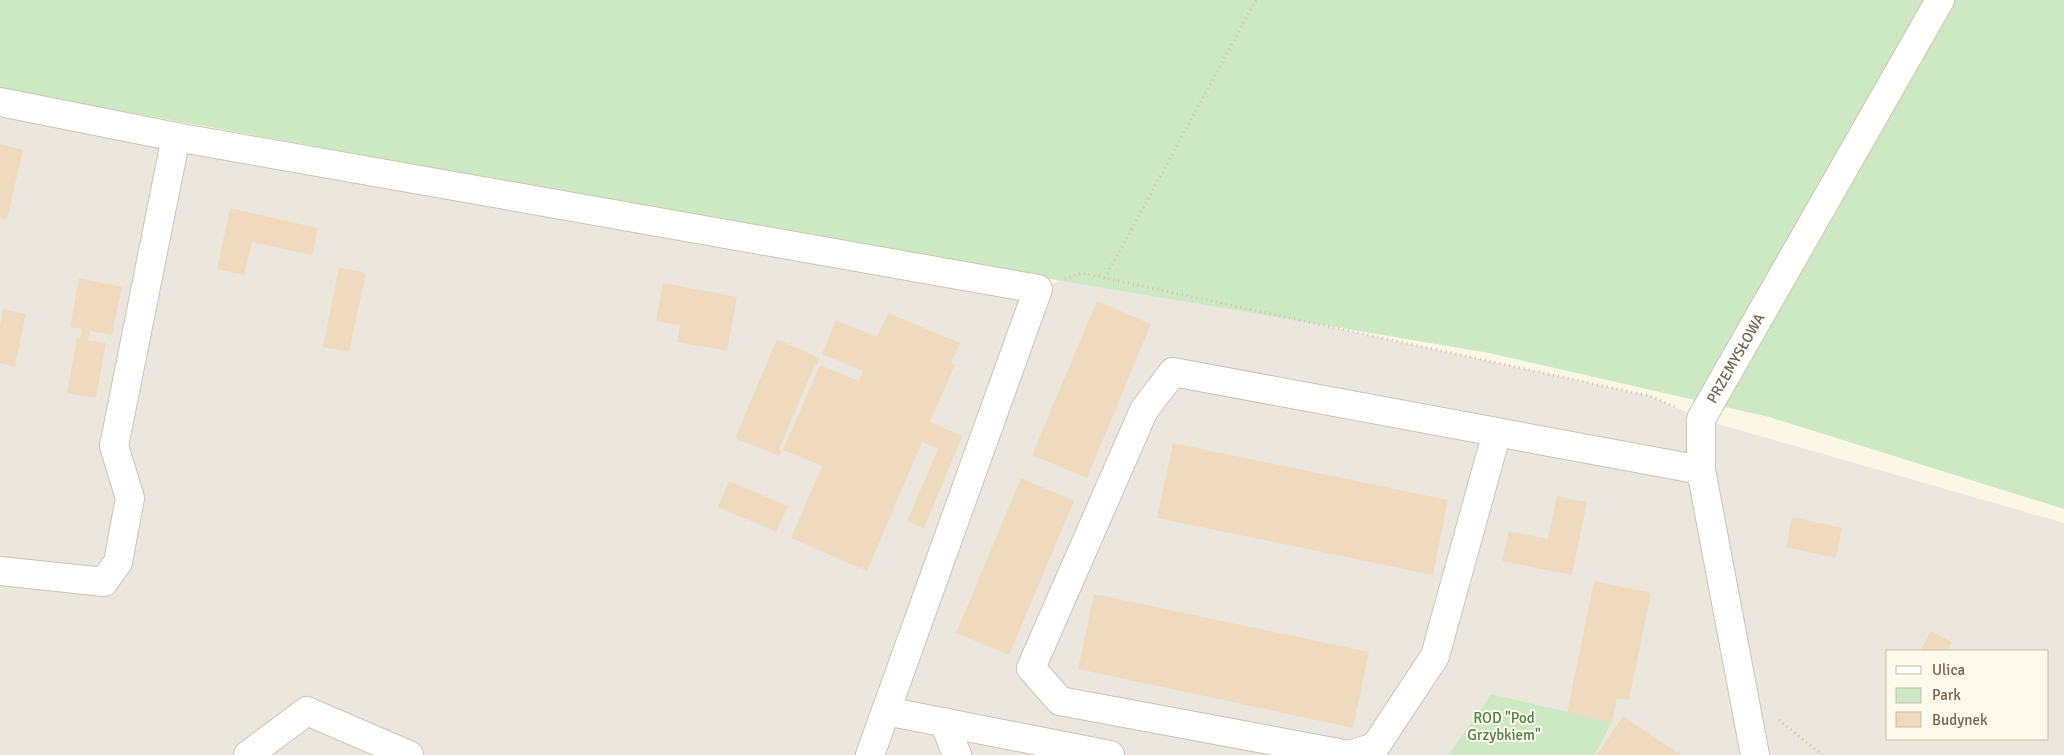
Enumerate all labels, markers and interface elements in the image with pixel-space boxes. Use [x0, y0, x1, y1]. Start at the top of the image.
street label: PRZEMYSŁOWA [1703, 310, 1768, 406]
legend [1886, 650, 2049, 740]
text: Ulica [1932, 661, 1965, 679]
text: Park [1932, 686, 1961, 704]
park label: ROD "Pod Grzybkiem" [1467, 709, 1541, 744]
text: Budynek [1932, 711, 1988, 729]

